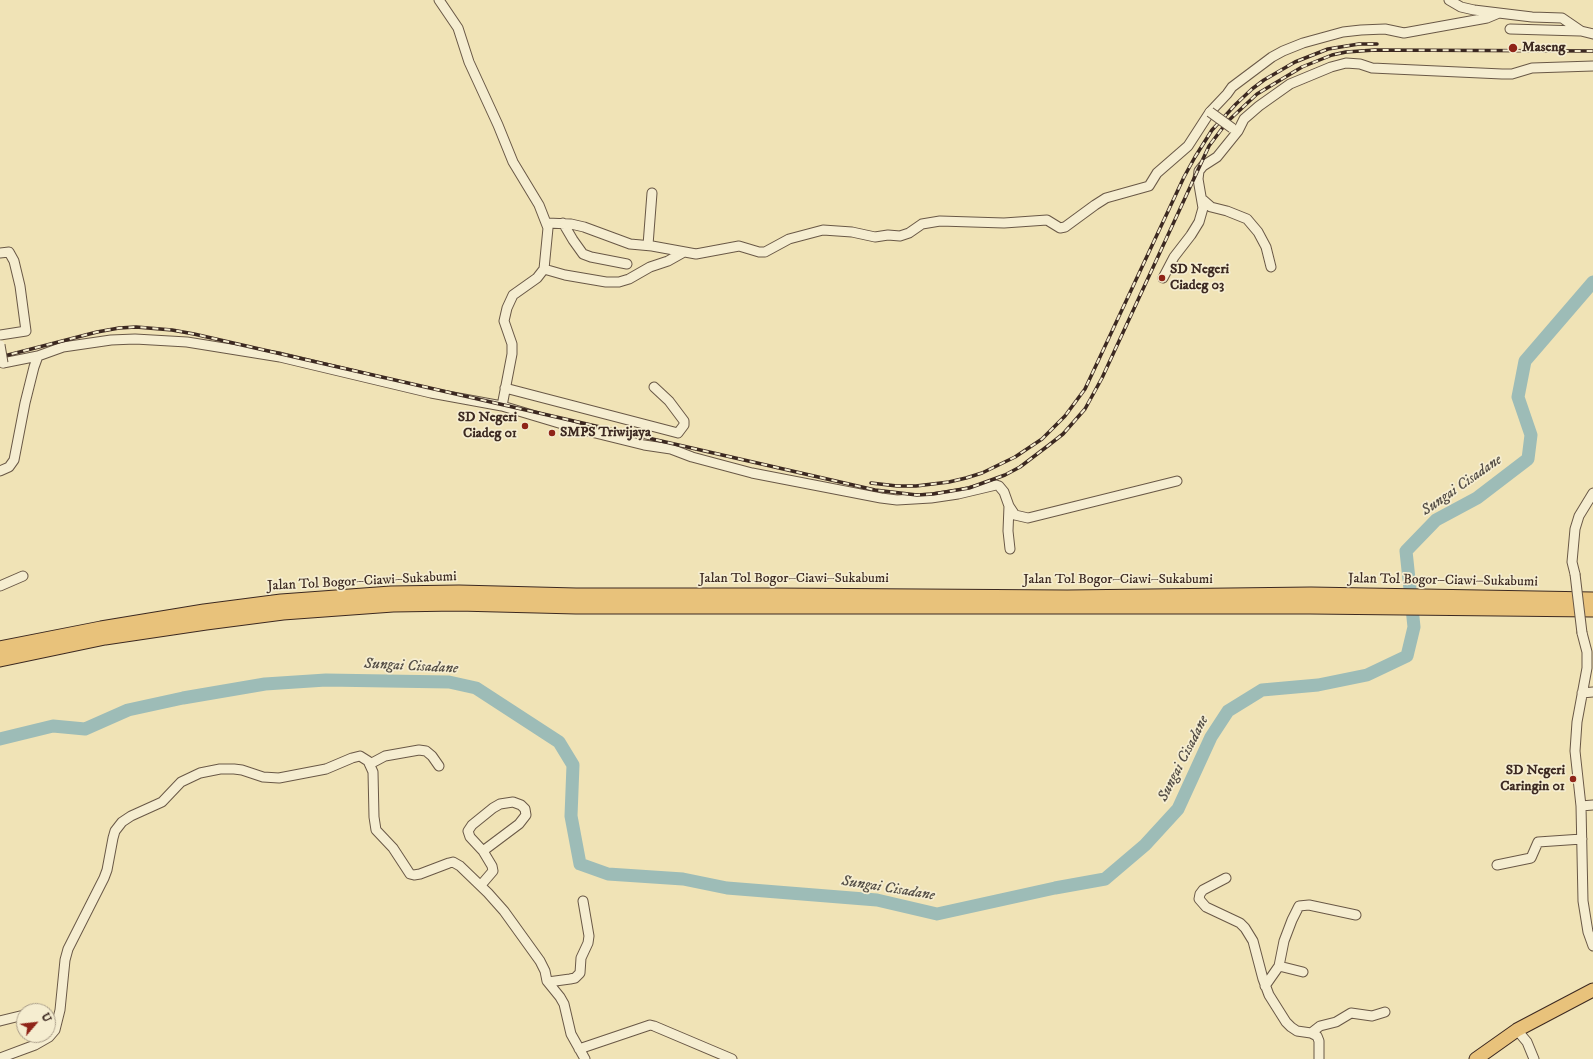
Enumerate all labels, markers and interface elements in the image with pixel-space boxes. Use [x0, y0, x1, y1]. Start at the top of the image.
place label: Maseng [1522, 40, 1565, 56]
marker: Maseng [1507, 42, 1519, 54]
place label: SD Negeri Ciadeg 03 [1170, 262, 1229, 294]
marker: SD Negeri Ciadeg 03 [1157, 273, 1167, 283]
place label: SD Negeri Ciadeg 01 [458, 410, 517, 442]
marker: SD Negeri Ciadeg 01 [520, 421, 530, 431]
place label: SMPS Triwijaya [560, 425, 651, 441]
marker: SMPS Triwijaya [547, 428, 557, 438]
water label: Sungai Cisadane [1418, 452, 1506, 520]
street label: Jalan Tol Bogor–Ciawi–Sukabumi [267, 569, 457, 595]
street label: Jalan Tol Bogor–Ciawi–Sukabumi [699, 571, 889, 587]
street label: Jalan Tol Bogor–Ciawi–Sukabumi [1348, 571, 1538, 591]
street label: Jalan Tol Bogor–Ciawi–Sukabumi [1023, 572, 1213, 588]
water label: Sungai Cisadane [364, 656, 458, 678]
water label: Sungai Cisadane [1155, 713, 1213, 805]
place label: SD Negeri Caringin 01 [1500, 763, 1565, 796]
marker: SD Negeri Caringin 01 [1568, 774, 1578, 784]
water label: Sungai Cisadane [840, 873, 936, 905]
north arrow [16, 1003, 56, 1043]
text: U [38, 1011, 54, 1025]

